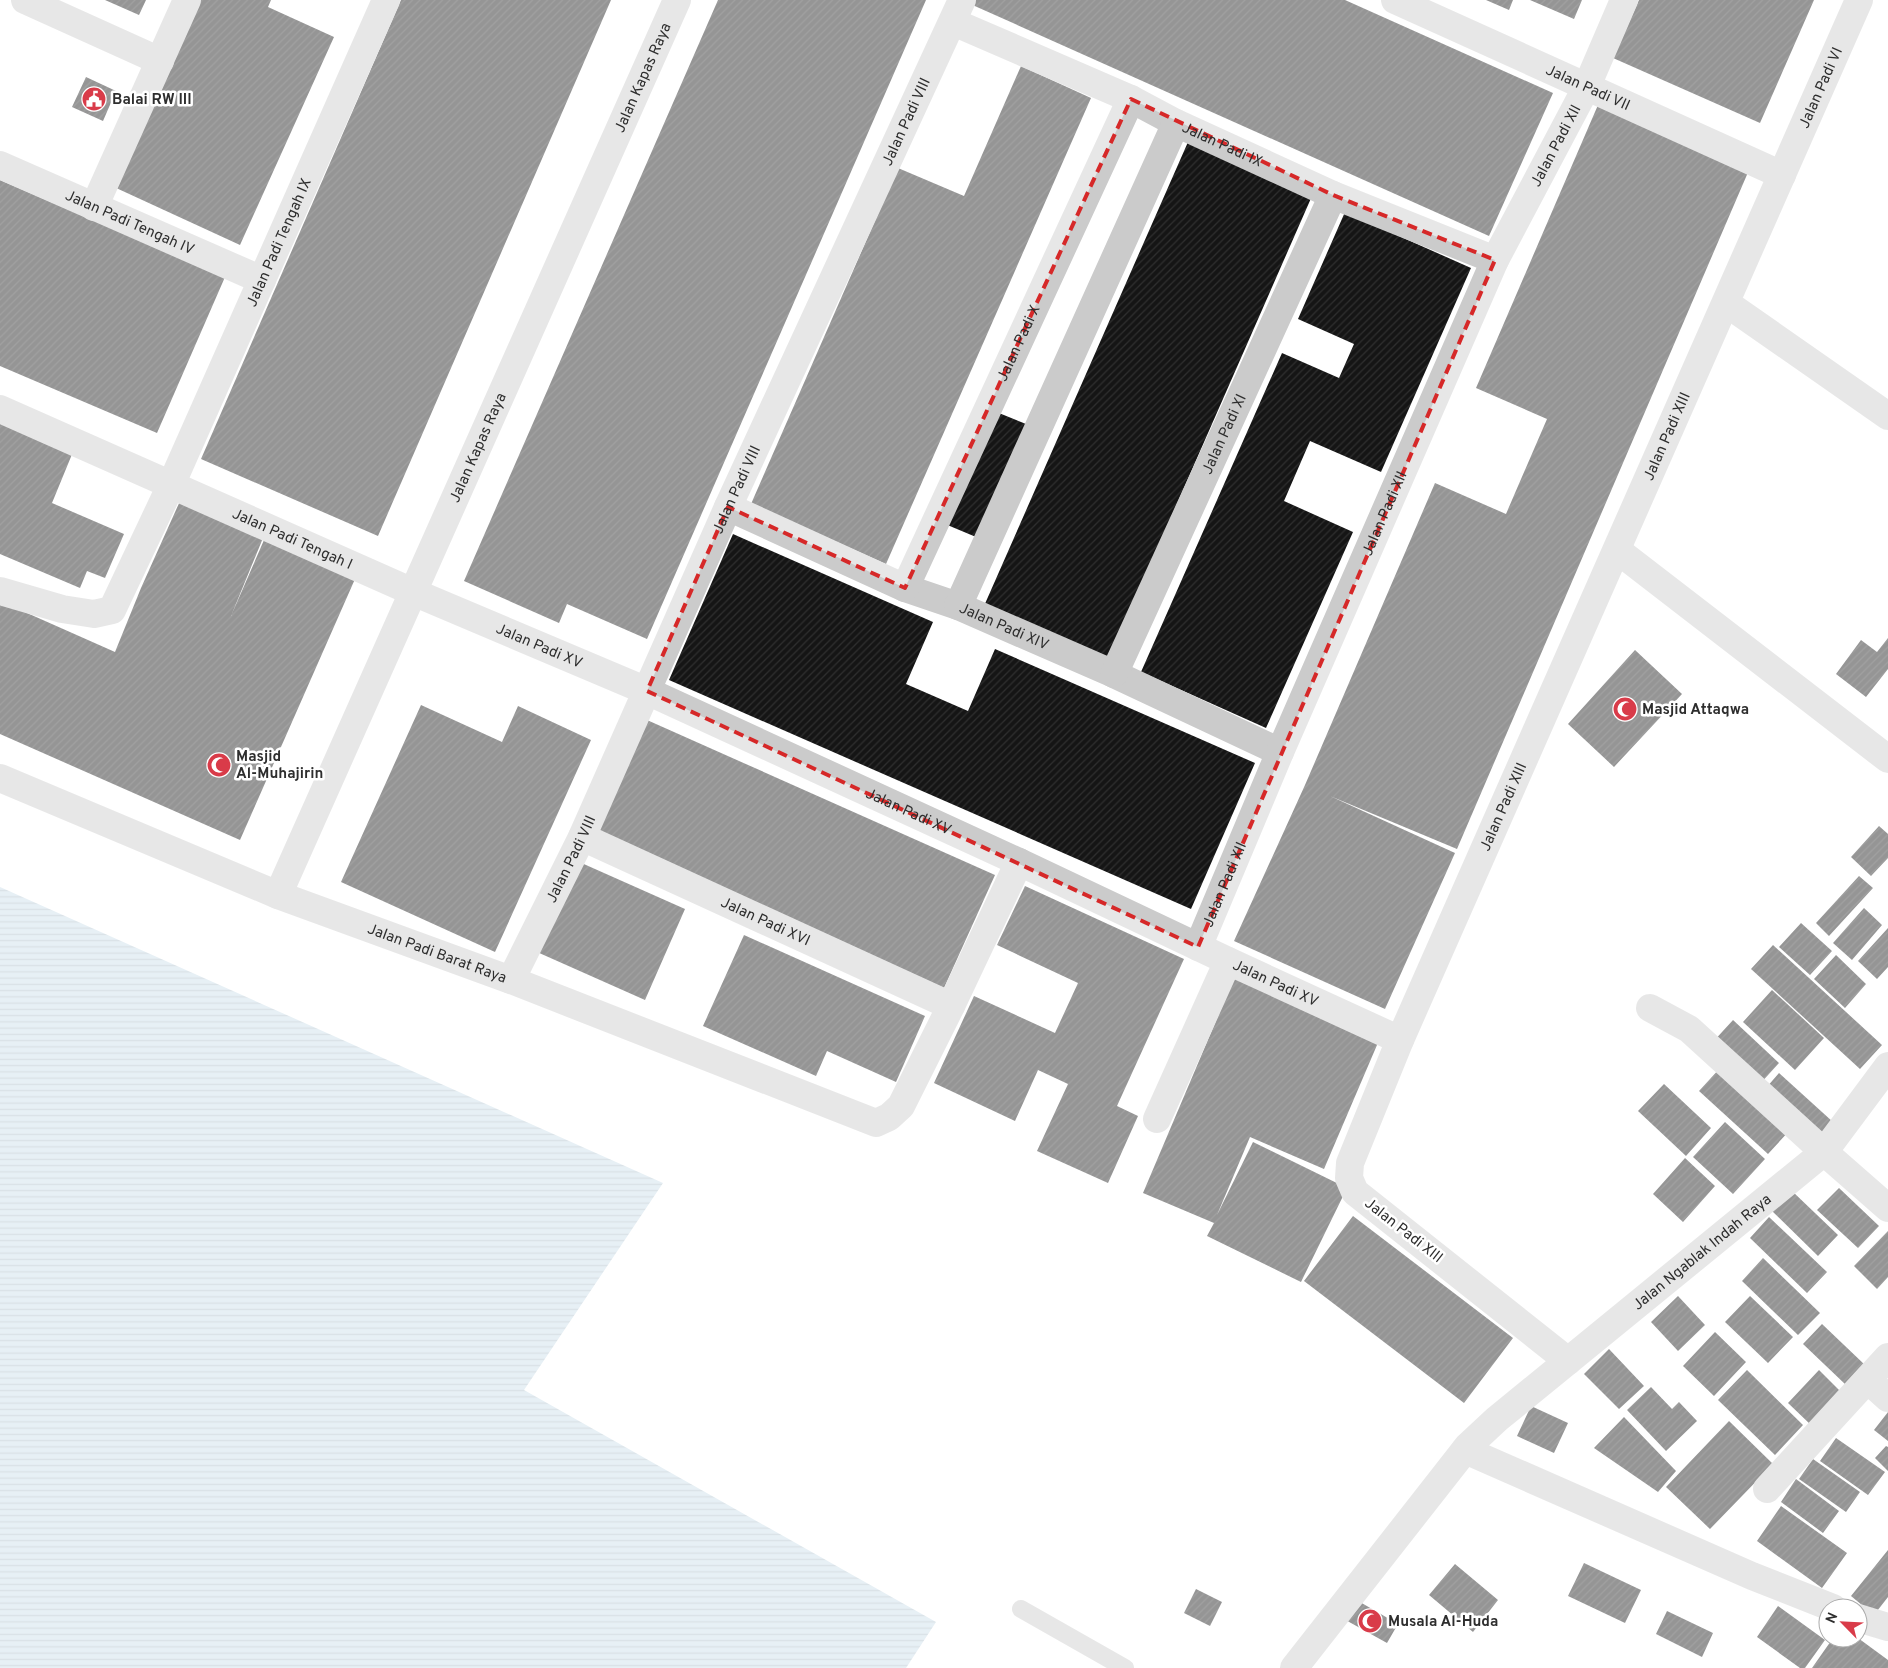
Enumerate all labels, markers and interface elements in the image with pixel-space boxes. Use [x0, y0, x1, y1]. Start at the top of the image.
street label: Jalan Kapas Raya [611, 20, 677, 136]
street label: Jalan Padi VI [1796, 45, 1848, 132]
street label: Jalan Padi VII [1542, 61, 1633, 116]
street label: Jalan Padi VIII [879, 75, 936, 169]
public building icon: Balai RW III [81, 86, 107, 112]
place label: Balai RW III [112, 91, 192, 110]
street label: Jalan Padi XII [1527, 102, 1586, 191]
street label: Jalan Padi IX [1179, 119, 1265, 172]
street label: Jalan Padi Tengah IX [243, 176, 317, 310]
street label: Jalan Padi Tengah IV [62, 187, 197, 260]
street label: Jalan Padi X [994, 302, 1046, 385]
street label: Jalan Kapas Raya [446, 390, 512, 506]
street label: Jalan Padi XIII [1640, 390, 1696, 484]
street label: Jalan Padi XI [1199, 391, 1252, 478]
street label: Jalan Padi VIII [709, 443, 766, 537]
street label: Jalan Padi XII [1359, 469, 1412, 559]
street label: Jalan Padi Tengah I [229, 505, 355, 575]
street label: Jalan Padi XIV [956, 600, 1052, 655]
street label: Jalan Padi XV [493, 620, 585, 674]
mosque icon: Masjid Attaqwa [1612, 696, 1638, 722]
place label: Masjid Attaqwa [1642, 701, 1749, 720]
place label: Masjid Al-Muhajirin [236, 748, 323, 784]
mosque icon: Masjid Al-Muhajirin [206, 752, 232, 778]
street label: Jalan Padi XIII [1477, 760, 1532, 854]
street label: Jalan Padi XV [862, 785, 954, 841]
street label: Jalan Padi VIII [543, 813, 601, 907]
street label: Jalan Padi XII [1199, 840, 1252, 930]
street label: Jalan Padi XVI [717, 894, 813, 951]
street label: Jalan Padi Barat Raya [364, 920, 509, 989]
street label: Jalan Padi XV [1229, 956, 1321, 1012]
street label: Jalan Ngablak Indah Raya [1630, 1191, 1776, 1315]
street label: Jalan Padi XIII [1360, 1195, 1446, 1268]
north arrow [1818, 1598, 1868, 1648]
mosque icon: Musala Al-Huda [1357, 1608, 1383, 1634]
text: N [1823, 1610, 1842, 1626]
place label: Musala Al-Huda [1388, 1613, 1498, 1632]

